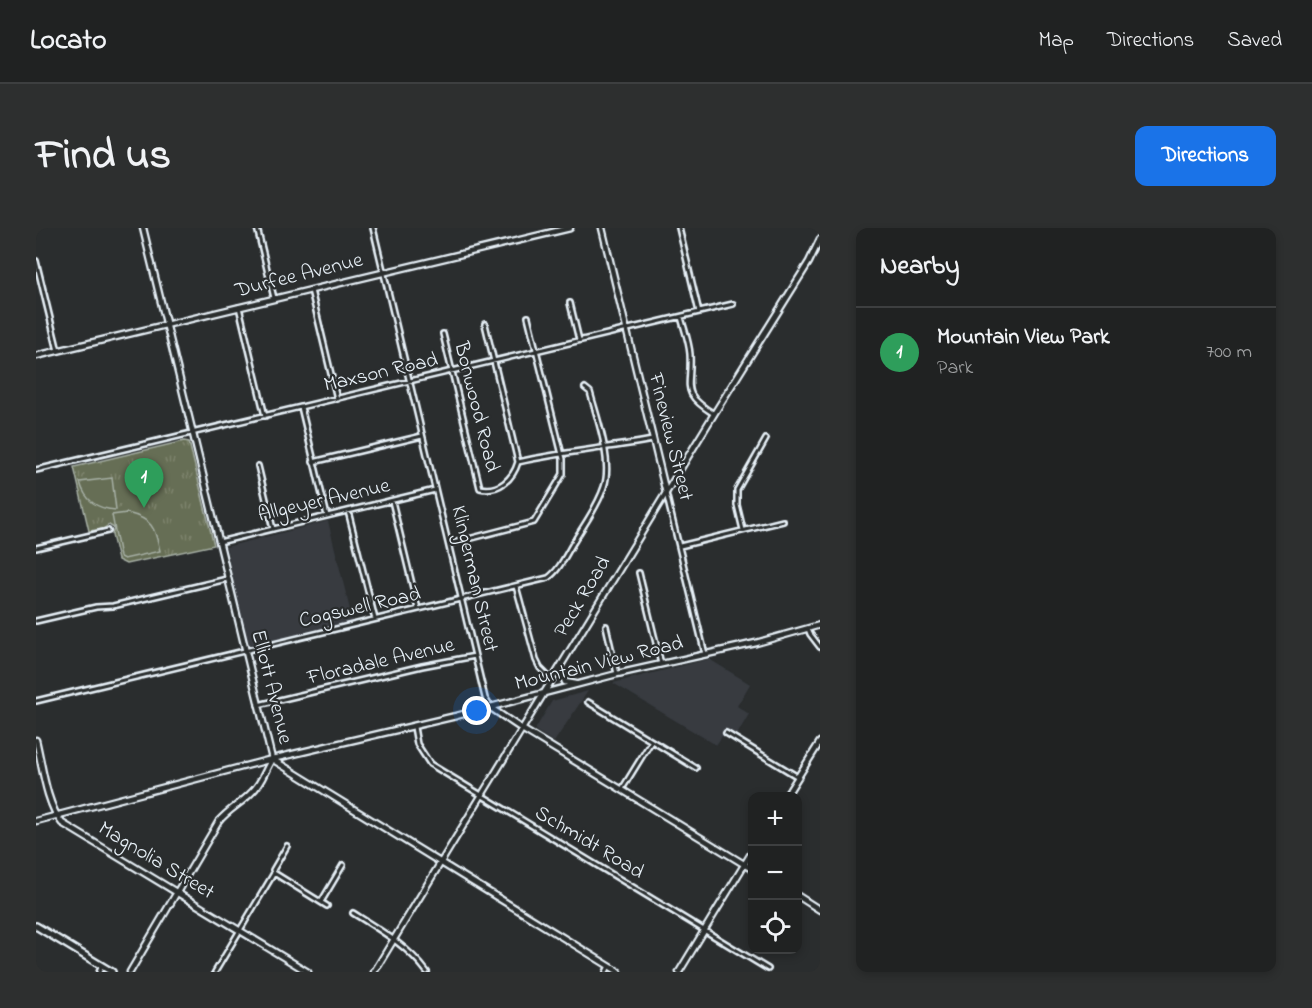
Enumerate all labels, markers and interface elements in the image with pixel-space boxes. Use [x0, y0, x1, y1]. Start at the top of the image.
text: Locato [30, 21, 106, 62]
text: Map [1038, 26, 1074, 56]
text: Directions [1107, 26, 1194, 56]
text: Saved [1227, 26, 1282, 56]
text: Find us [36, 126, 171, 187]
button: Directions [1135, 126, 1276, 186]
street label: Durfee Avenue [231, 246, 366, 307]
text: Nearby [880, 248, 959, 286]
text: Mountain View Park [937, 322, 1110, 354]
street label: Bonwood Road [445, 338, 507, 476]
text: 1 [896, 338, 903, 367]
text: 700 m [1206, 338, 1252, 367]
street label: Maxson Road [321, 345, 441, 401]
text: Park [937, 354, 973, 383]
street label: Fineview Street [639, 369, 700, 504]
pin: 1 [124, 458, 164, 508]
street label: Allgeyer Avenue [255, 471, 394, 533]
street label: Klingerman Street [441, 503, 505, 656]
street label: Peck Road [547, 551, 619, 643]
street label: Cogswell Road [296, 579, 424, 638]
street label: Elliott Avenue [242, 627, 300, 748]
street label: Mountain View Road [512, 629, 687, 699]
street label: Floradale Avenue [304, 630, 458, 694]
your location [462, 696, 491, 725]
map controls [748, 792, 802, 954]
button: + [748, 792, 802, 846]
street label: Schmidt Road [529, 799, 649, 888]
street label: Magnolia Street [91, 814, 220, 909]
button: − [748, 846, 802, 900]
button: locate [748, 900, 802, 954]

